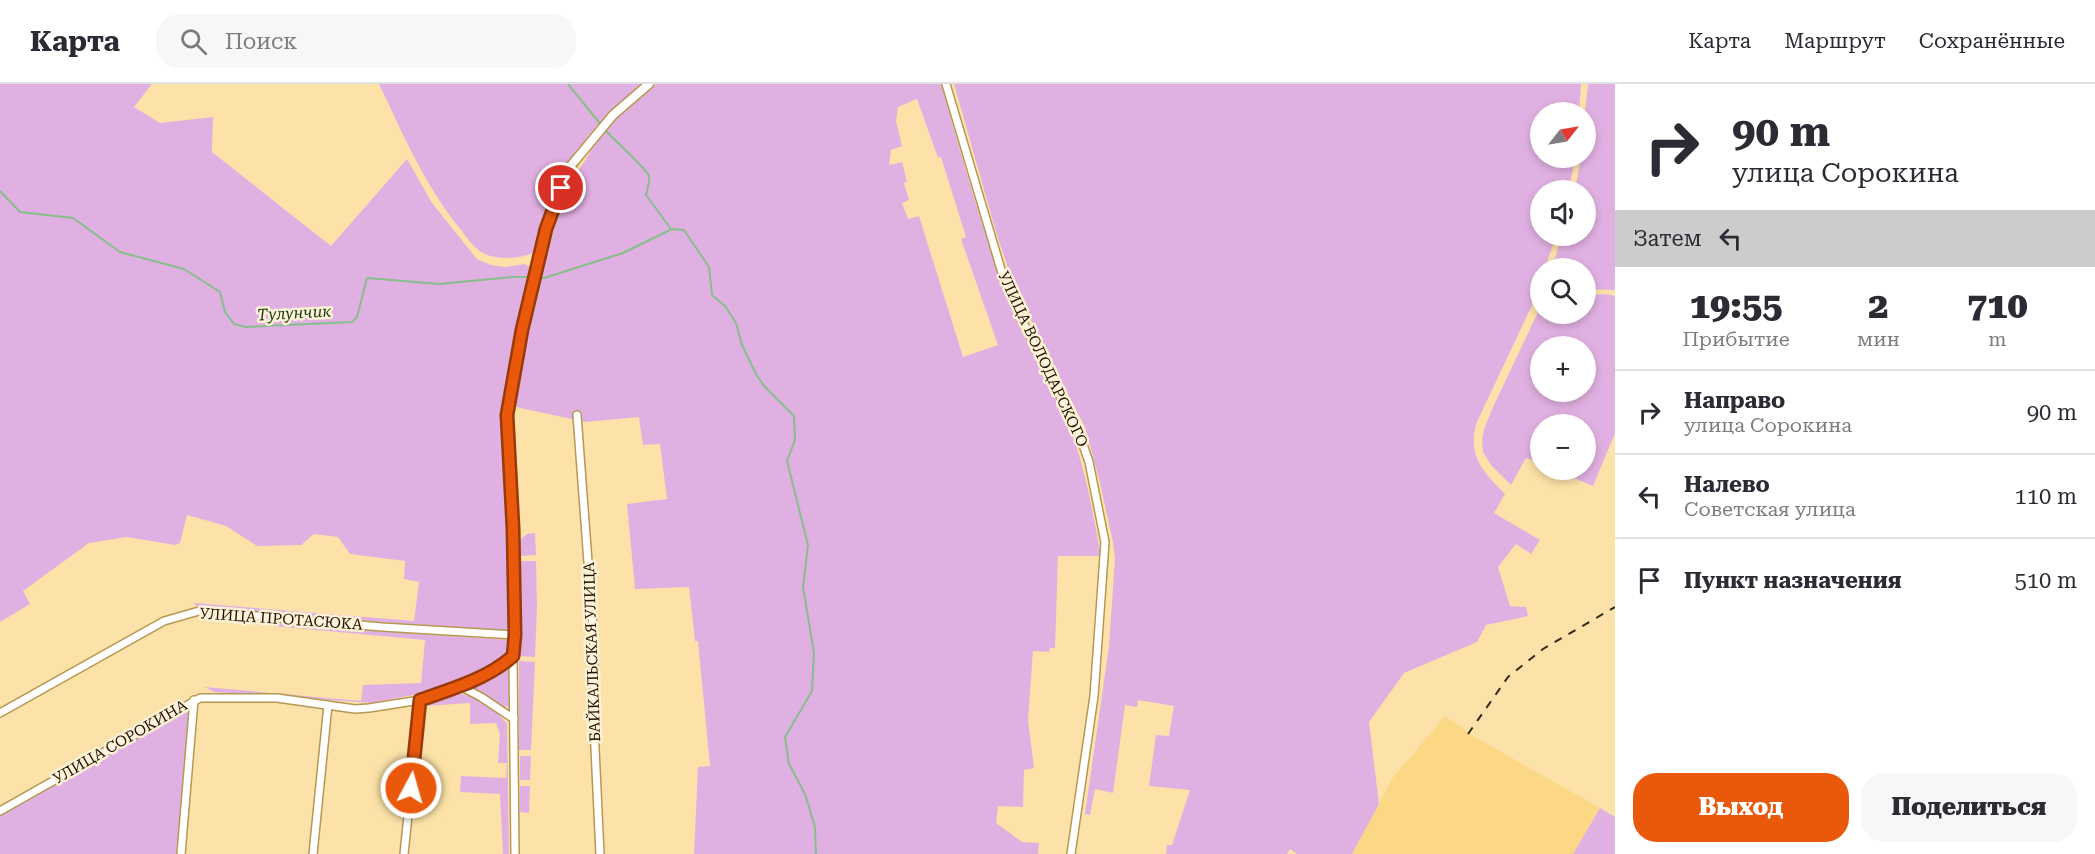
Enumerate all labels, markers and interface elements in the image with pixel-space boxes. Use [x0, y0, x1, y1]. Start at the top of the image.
search box [156, 14, 576, 68]
text: Карта [30, 25, 120, 58]
icon: search [177, 25, 210, 58]
text: Поиск [225, 29, 297, 54]
text: Карта [1688, 29, 1751, 53]
text: Маршрут [1784, 29, 1886, 53]
text: Сохранённые [1919, 29, 2065, 53]
north arrow [1530, 102, 1596, 168]
map controls [1530, 102, 1596, 480]
text: 90 m [1732, 107, 1830, 156]
icon: right [1633, 108, 1711, 186]
text: улица Сорокина [1732, 157, 1959, 189]
pin [535, 162, 586, 213]
icon: arrive [544, 171, 577, 204]
button: sound [1530, 180, 1596, 246]
icon: left [1714, 222, 1747, 255]
text: Затем [1633, 226, 1702, 251]
button: search [1530, 258, 1596, 324]
street label: УЛИЦА ВОЛОДАРСКОГО [994, 268, 1092, 450]
text: 19:55 [1690, 285, 1782, 327]
text: 2 [1868, 285, 1888, 327]
text: 710 [1967, 285, 2028, 327]
water label: Тулунчик [256, 302, 332, 324]
text: Прибытие [1682, 327, 1790, 351]
text: мин [1857, 327, 1900, 351]
text: m [1988, 327, 2006, 351]
button: + [1530, 336, 1596, 402]
text: Направо [1684, 388, 1785, 413]
icon: right [1633, 396, 1666, 429]
text: 90 m [2027, 400, 2077, 425]
text: улица Сорокина [1684, 413, 1852, 437]
button: − [1530, 414, 1596, 480]
text: Налево [1684, 472, 1770, 497]
icon: left [1633, 480, 1666, 513]
text: 110 m [2014, 484, 2077, 509]
text: Советская улица [1684, 497, 1856, 521]
street label: БАЙКАЛЬСКАЯ УЛИЦА [580, 561, 604, 742]
icon: arrive [1633, 564, 1666, 597]
text: Пункт назначения [1684, 568, 1902, 593]
text: 510 m [2014, 568, 2077, 593]
street label: УЛИЦА ПРОТАСЮКА [199, 604, 364, 634]
street label: УЛИЦА СОРОКИНА [50, 696, 191, 788]
position arrow [379, 756, 443, 820]
button: Выход [1633, 773, 1849, 842]
button: Поделиться [1861, 773, 2077, 842]

